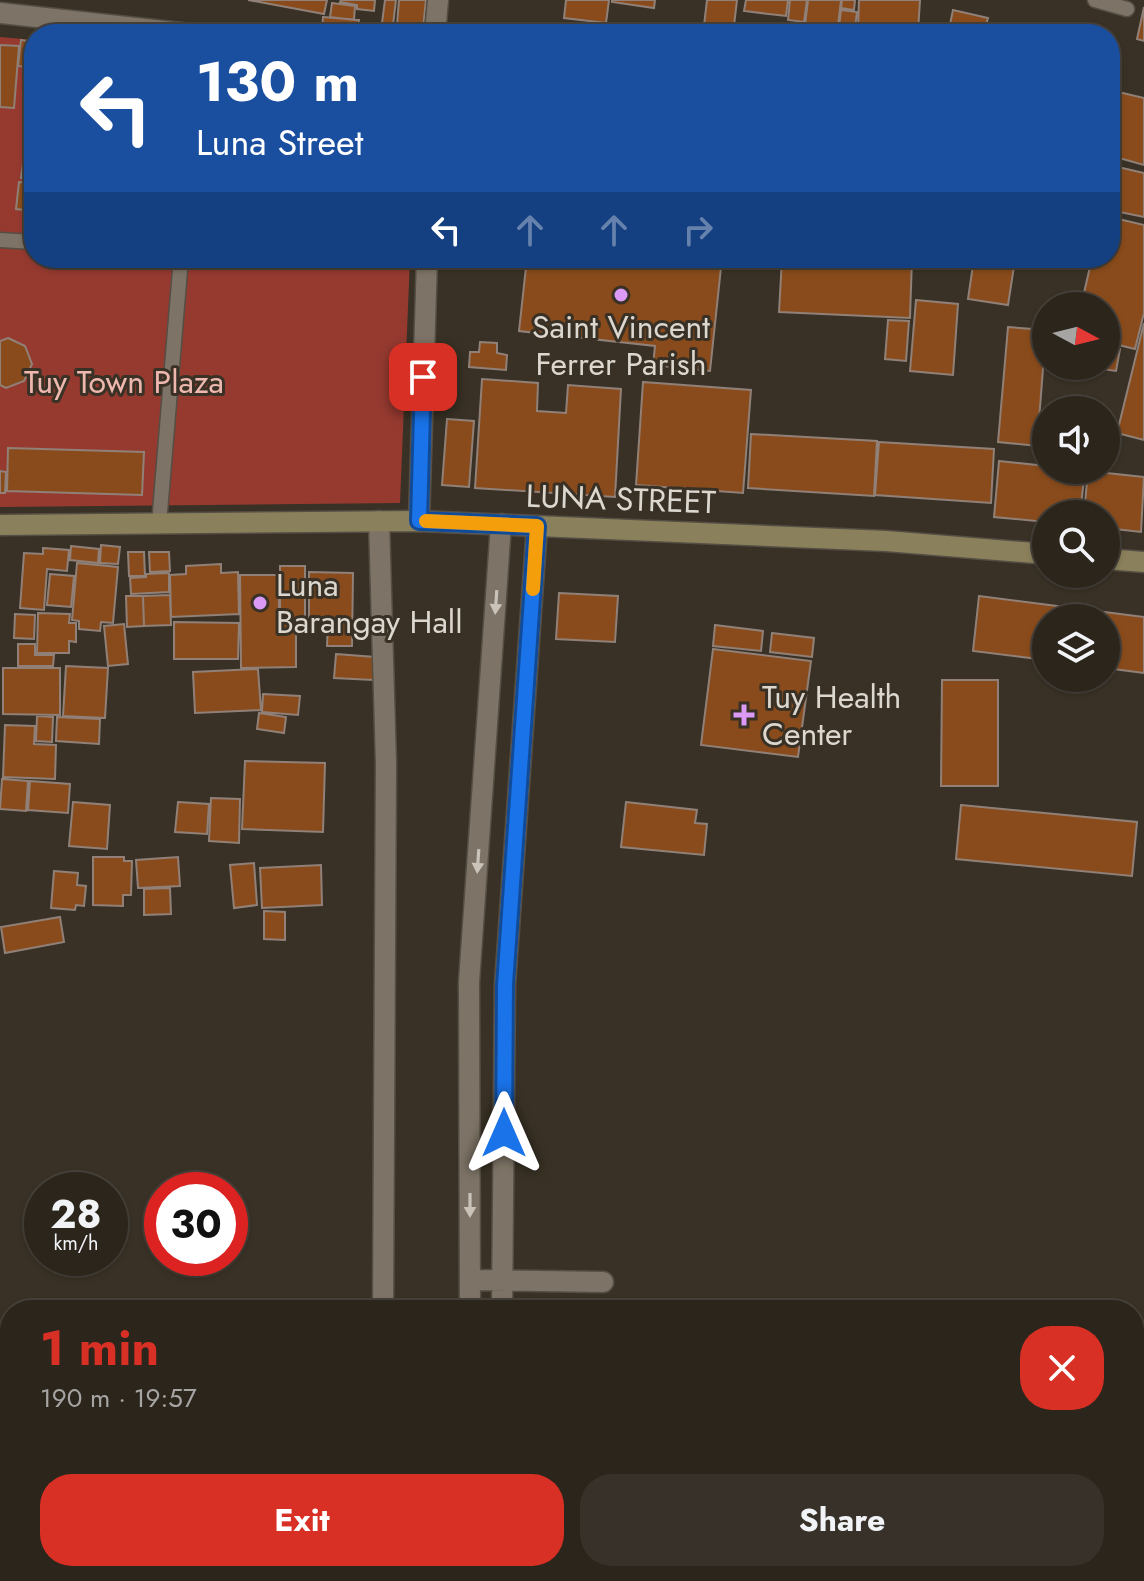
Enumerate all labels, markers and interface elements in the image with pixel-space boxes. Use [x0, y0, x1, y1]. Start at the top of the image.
text: 130 m [196, 41, 359, 122]
icon: left [64, 56, 168, 160]
text: Luna Street [196, 116, 363, 168]
icon: left [424, 208, 468, 252]
icon: ahead [508, 208, 552, 252]
icon: ahead [592, 208, 636, 252]
icon: right [676, 208, 720, 252]
marker: Saint Vincent Ferrer Parish [612, 286, 630, 304]
north arrow [1032, 292, 1120, 380]
map controls [1032, 292, 1120, 692]
place label: Saint Vincent Ferrer Parish [532, 304, 710, 387]
pin [389, 343, 457, 411]
icon: arrive [401, 355, 445, 399]
park label: Tuy Town Plaza [24, 359, 224, 405]
button: sound [1032, 396, 1120, 484]
street label: LUNA STREET [525, 473, 717, 525]
button: search [1032, 500, 1120, 588]
place label: Luna Barangay Hall [276, 562, 463, 645]
one-way arrow [489, 590, 502, 615]
marker: Luna Barangay Hall [251, 594, 269, 612]
button: layers [1032, 604, 1120, 692]
place label: Tuy Health Center [762, 674, 901, 757]
marker: Tuy Health Center [733, 704, 755, 726]
one-way arrow [471, 849, 484, 874]
position arrow [462, 1091, 546, 1175]
speed limit sign: 30 [144, 1172, 248, 1276]
text: 28 [50, 1185, 102, 1243]
one-way arrow [464, 1193, 476, 1218]
text: km/h [53, 1229, 99, 1258]
text: 1 min [40, 1314, 159, 1383]
button: close [1020, 1326, 1104, 1410]
text: 190 m · 19:57 [40, 1379, 197, 1417]
button: Exit [40, 1474, 564, 1566]
button: Share [580, 1474, 1104, 1566]

